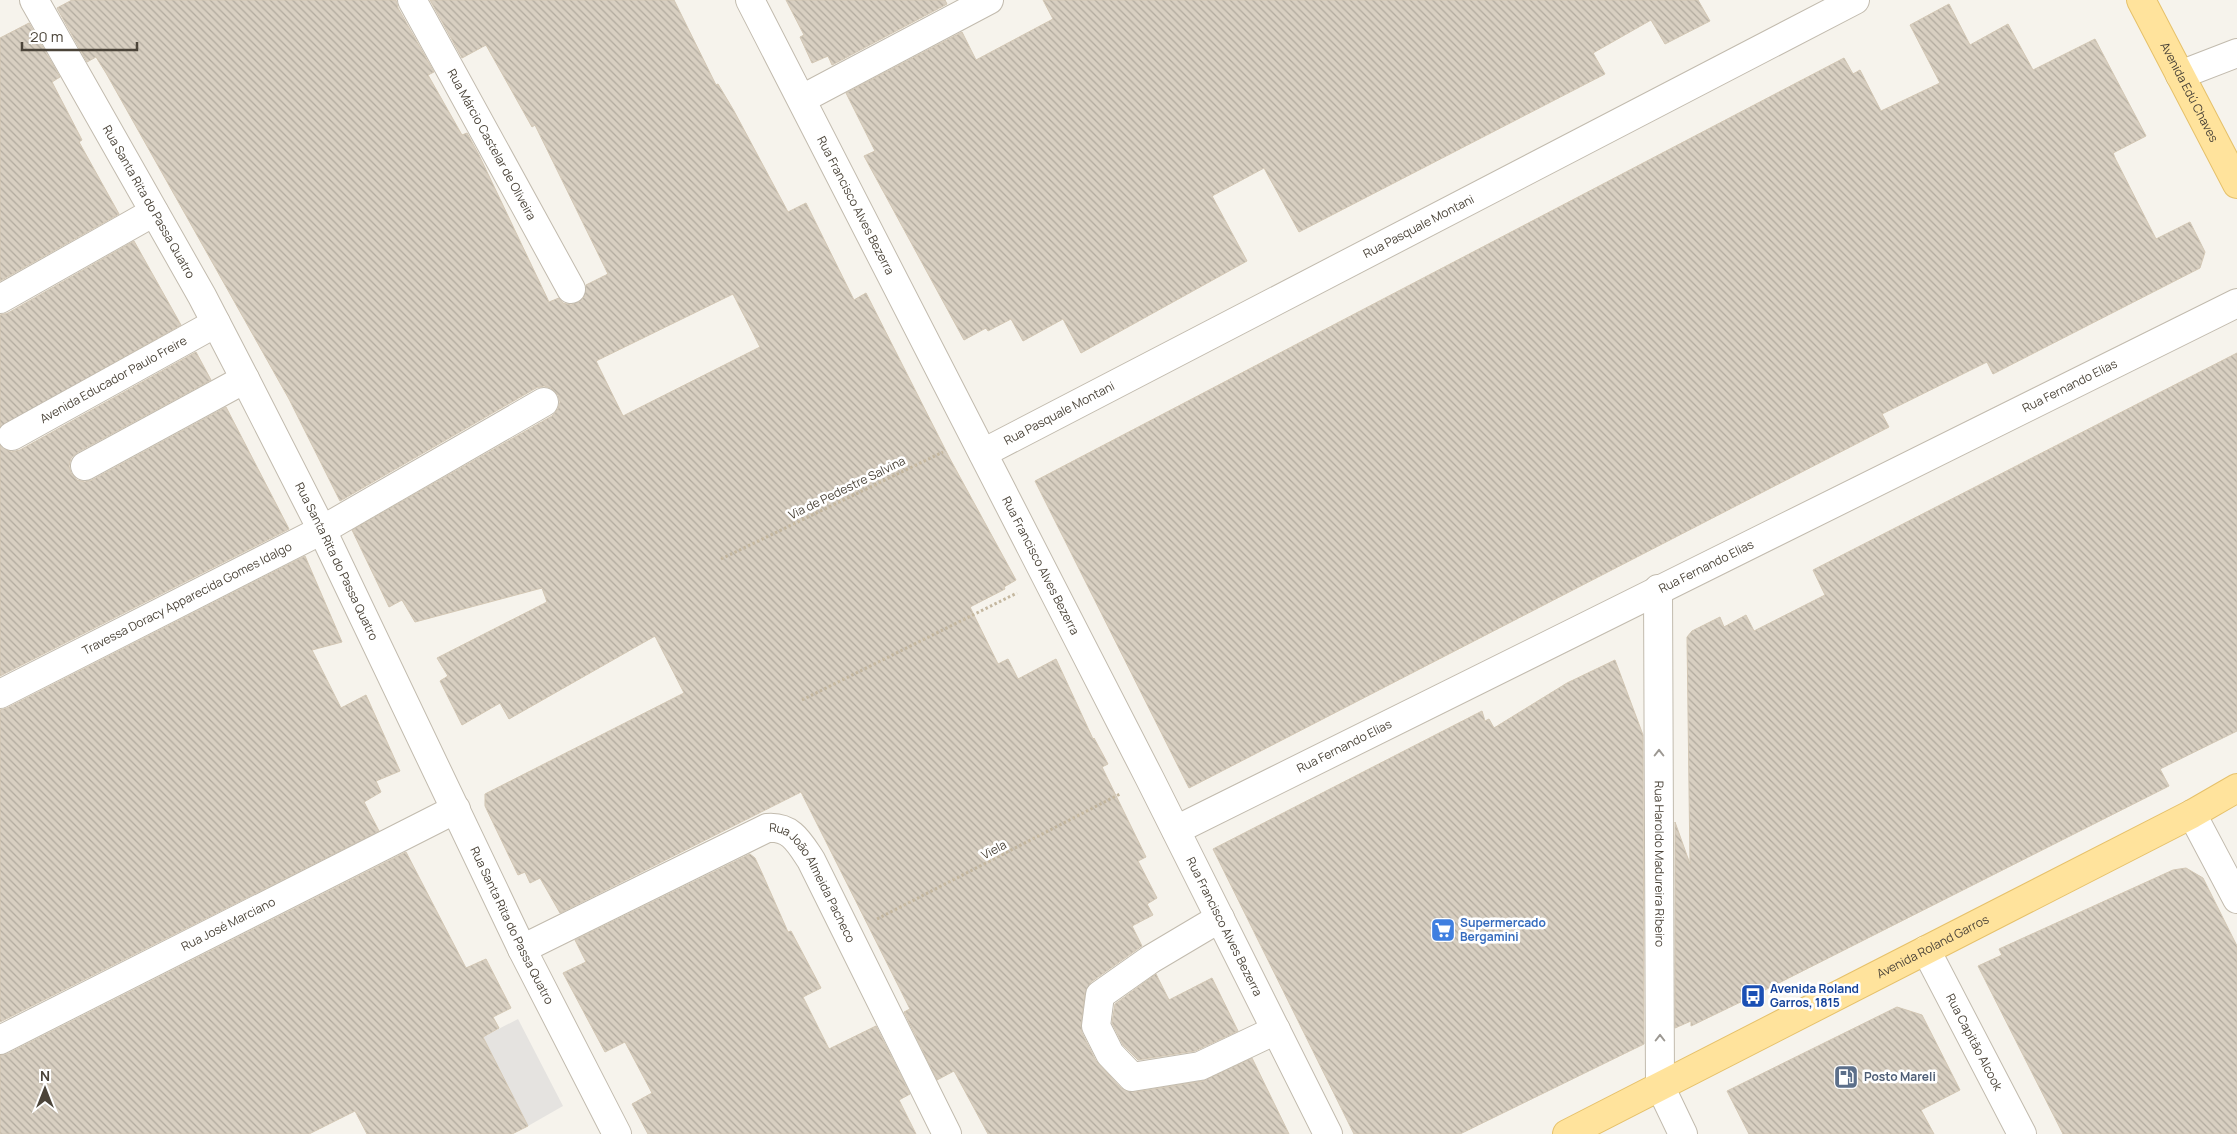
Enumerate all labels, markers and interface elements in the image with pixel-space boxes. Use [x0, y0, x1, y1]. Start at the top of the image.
scale bar [22, 20, 138, 52]
text: 20 m [30, 26, 63, 47]
street label: Avenida Edú Chaves [2156, 39, 2223, 145]
street label: Rua Márcio Castelar de Oliveira [443, 66, 540, 223]
street label: Rua Santa Rita do Passa Quatro [99, 122, 199, 281]
street label: Rua Francisco Alves Bezerra [813, 133, 899, 277]
street label: Rua Pasquale Montani [1360, 190, 1477, 262]
street label: Avenida Educador Paulo Freire [37, 332, 190, 427]
street label: Rua Fernando Elias [2019, 355, 2120, 416]
street label: Rua Pasquale Montani [1001, 377, 1117, 449]
street label: Via de Pedestre Salvina [786, 452, 908, 523]
street label: Rua Santa Rita do Passa Quatro [291, 479, 382, 643]
street label: Rua Francisco Alves Bezerra [998, 493, 1084, 638]
street label: Rua Fernando Elias [1656, 535, 1756, 597]
street label: Travessa Doracy Apparecida Gomes Idalgo [79, 538, 295, 659]
street label: Rua Fernando Elias [1294, 715, 1395, 777]
one-way arrow [1654, 748, 1664, 756]
street label: Rua Haroldo Madureira Ribeiro [1651, 781, 1668, 947]
street label: Rua João Almeida Pacheco [769, 819, 860, 945]
street label: Viela [978, 836, 1009, 863]
street label: Rua Santa Rita do Passa Quatro [466, 844, 558, 1007]
street label: Rua Francisco Alves Bezerra [1183, 854, 1267, 999]
street label: Rua José Marciano [178, 893, 278, 955]
street label: Avenida Roland Garros [1874, 910, 1992, 982]
place label: Supermercado Bergamini [1460, 914, 1546, 945]
supermarket icon: Supermercado Bergamini [1430, 917, 1456, 943]
place label: Avenida Roland Garros, 1815 [1770, 980, 1859, 1011]
bus stop icon: Avenida Roland Garros, 1815 [1740, 983, 1766, 1009]
street label: Rua Capitão Alcook [1942, 991, 2007, 1094]
one-way arrow [1655, 1033, 1665, 1041]
north arrow [20, 1064, 70, 1114]
fuel station icon: Posto Mareli [1833, 1064, 1859, 1090]
text: N [40, 1066, 50, 1085]
place label: Posto Mareli [1864, 1068, 1936, 1085]

